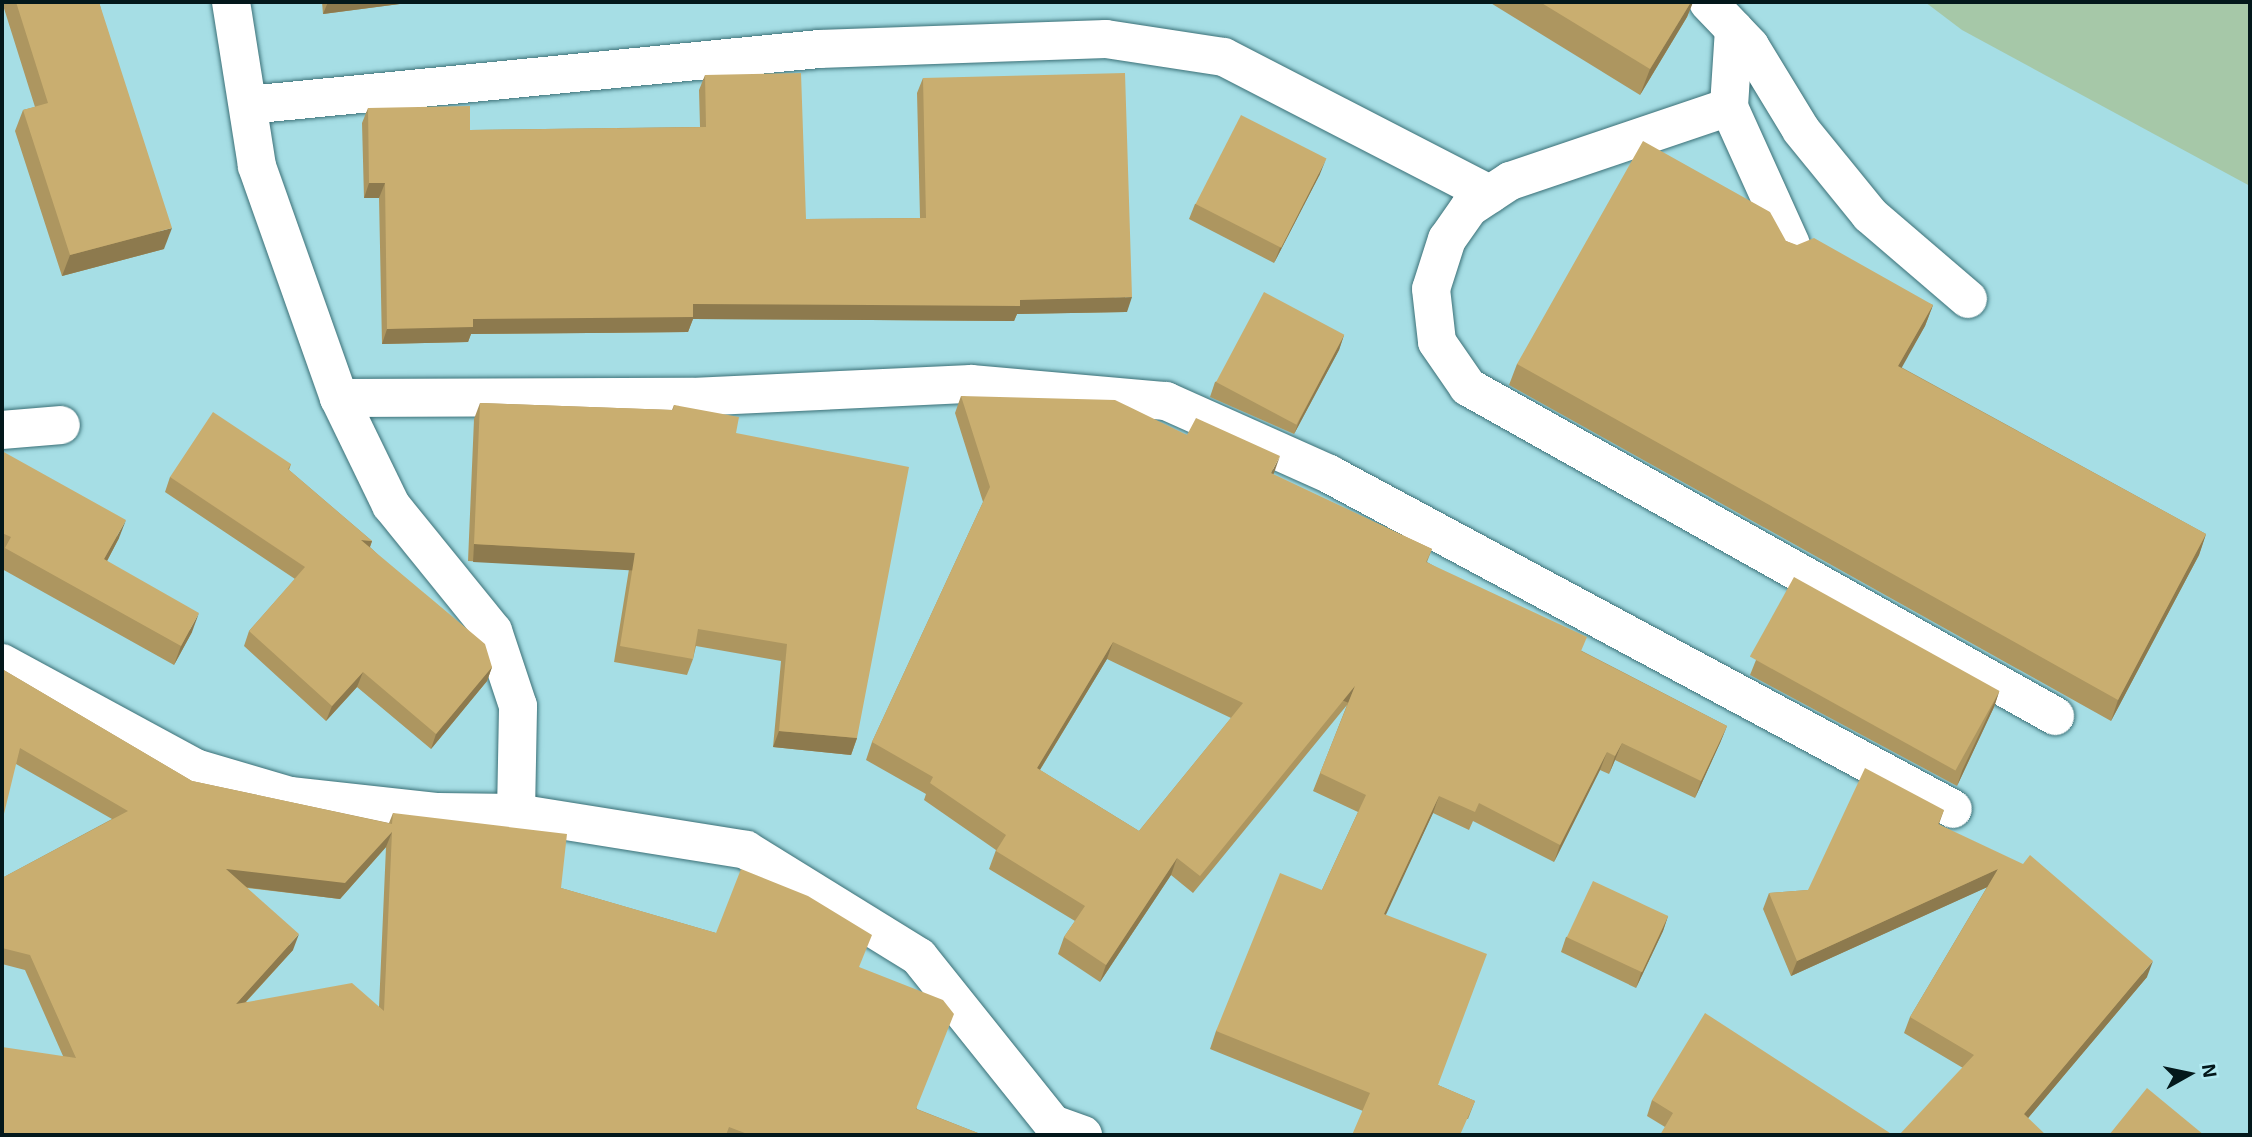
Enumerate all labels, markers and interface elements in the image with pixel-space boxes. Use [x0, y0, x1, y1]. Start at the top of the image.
north arrow [2154, 1039, 2224, 1109]
text: N [2198, 1062, 2223, 1079]

